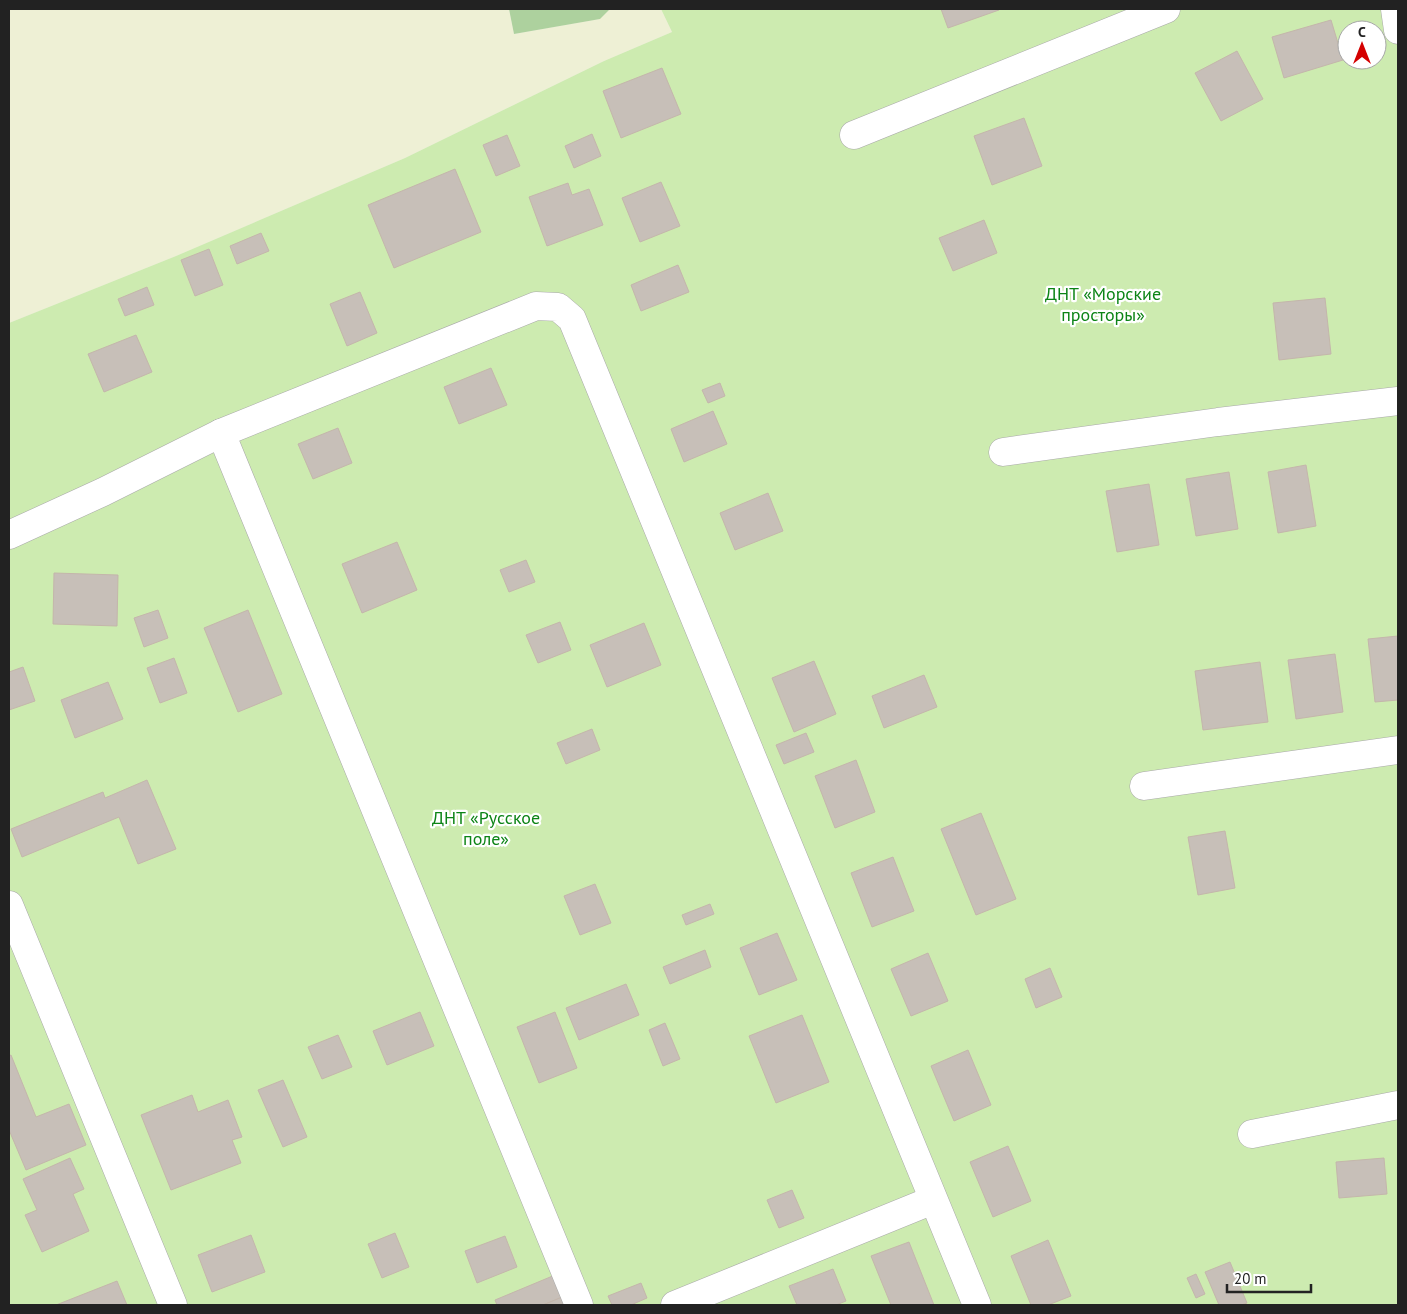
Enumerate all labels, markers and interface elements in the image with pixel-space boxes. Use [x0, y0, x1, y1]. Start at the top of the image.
north arrow [1337, 20, 1387, 70]
text: С [1358, 23, 1366, 41]
park label: ДНТ «Морские просторы» [1045, 282, 1161, 326]
park label: ДНТ «Русское поле» [432, 806, 540, 850]
scale bar [1227, 1262, 1311, 1294]
text: 20 m [1234, 1269, 1267, 1288]

